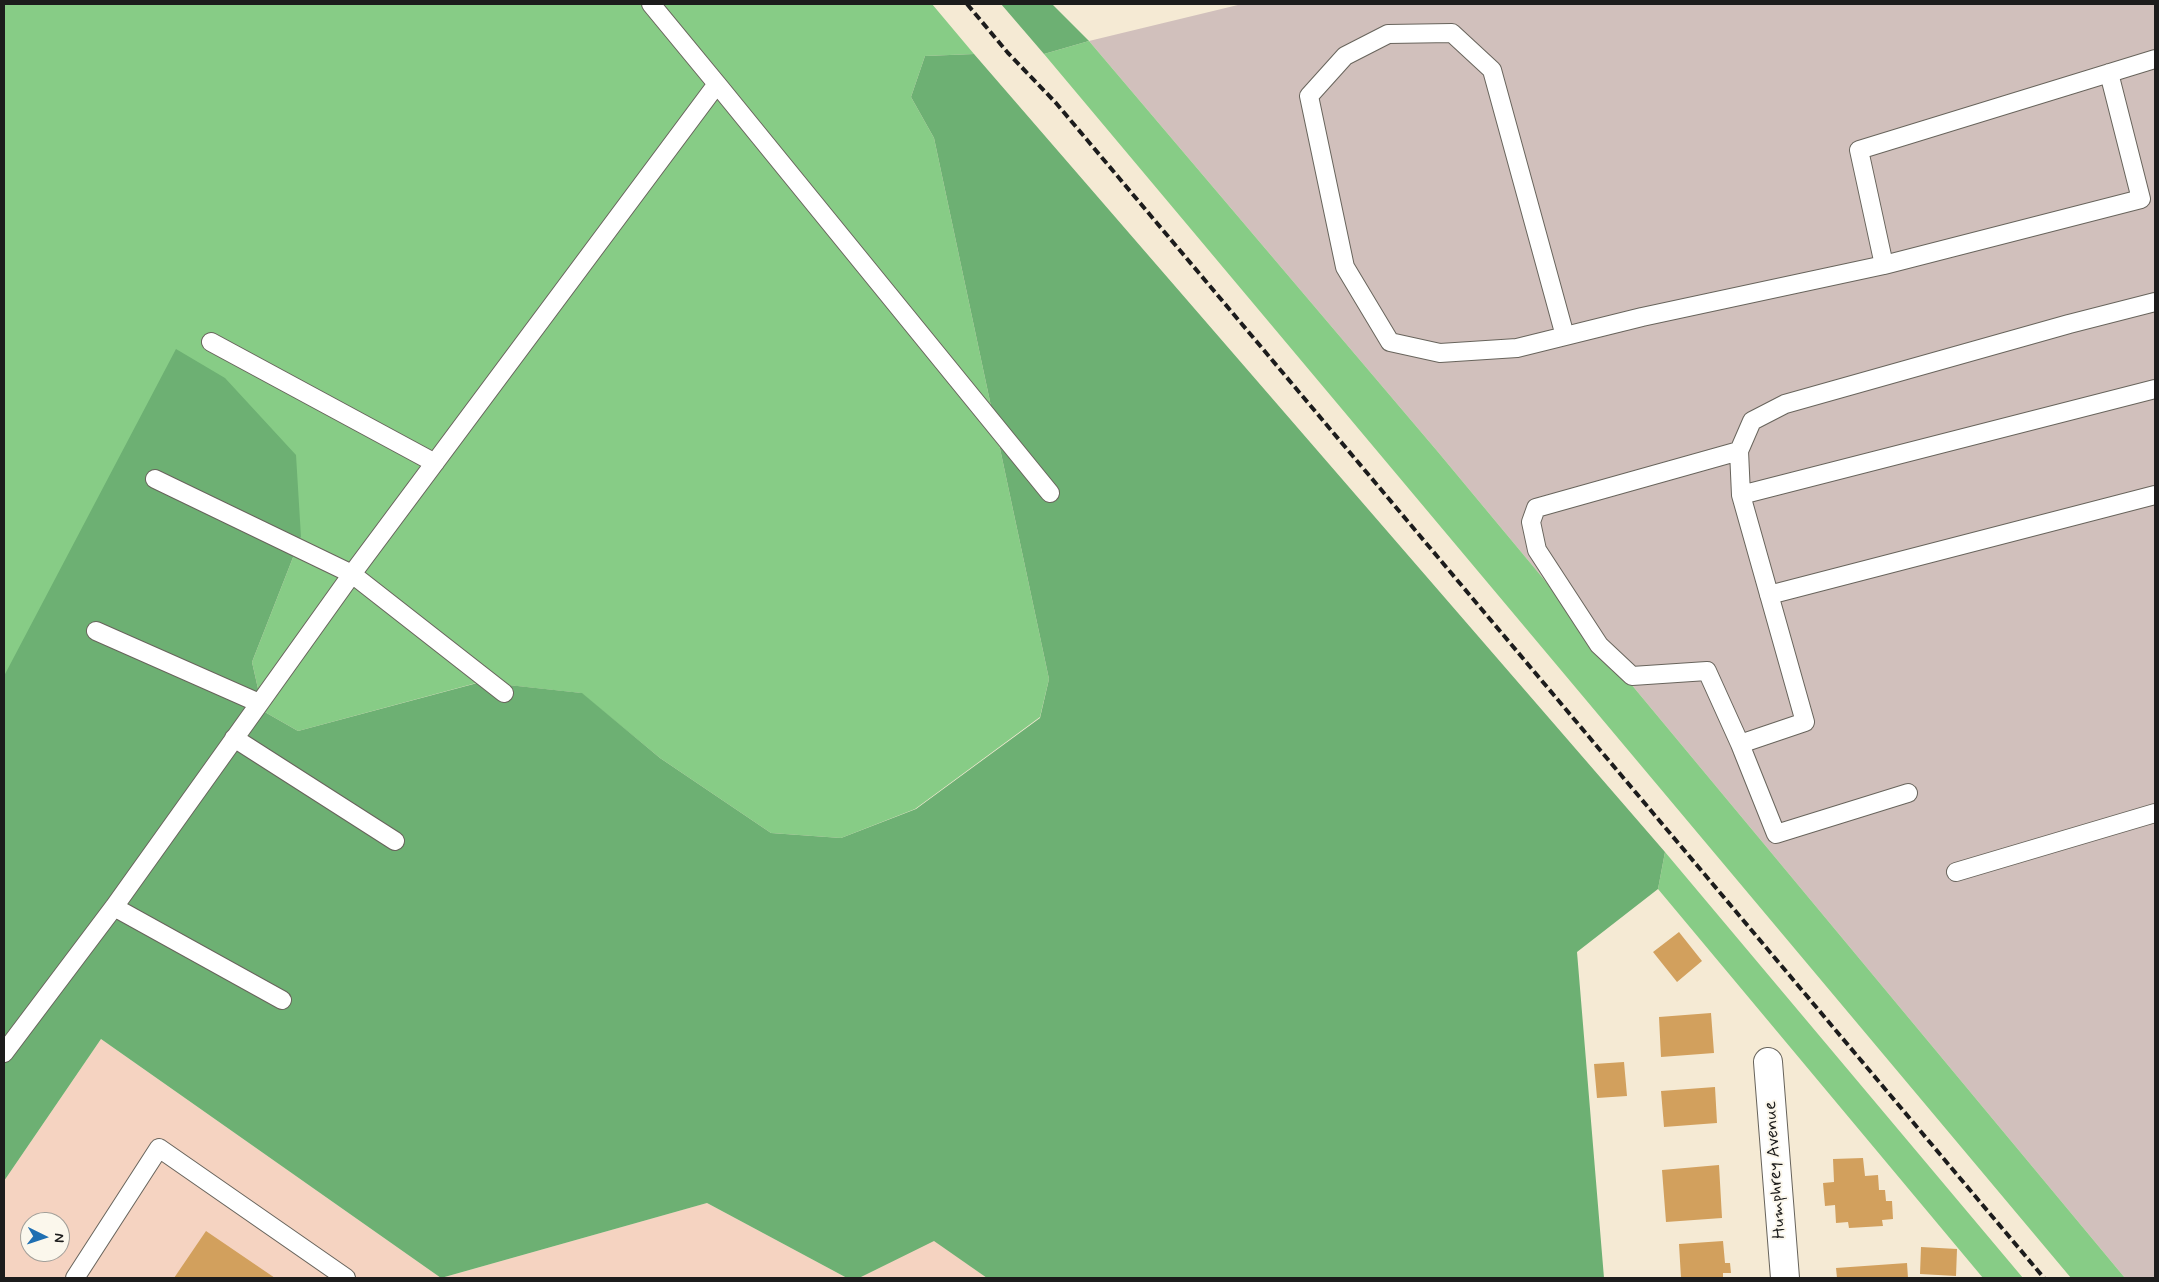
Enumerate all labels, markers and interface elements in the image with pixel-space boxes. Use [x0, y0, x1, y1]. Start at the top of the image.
street label: Humphrey Avenue [1760, 1100, 1792, 1240]
north arrow [20, 1212, 70, 1262]
text: N [50, 1233, 68, 1243]

